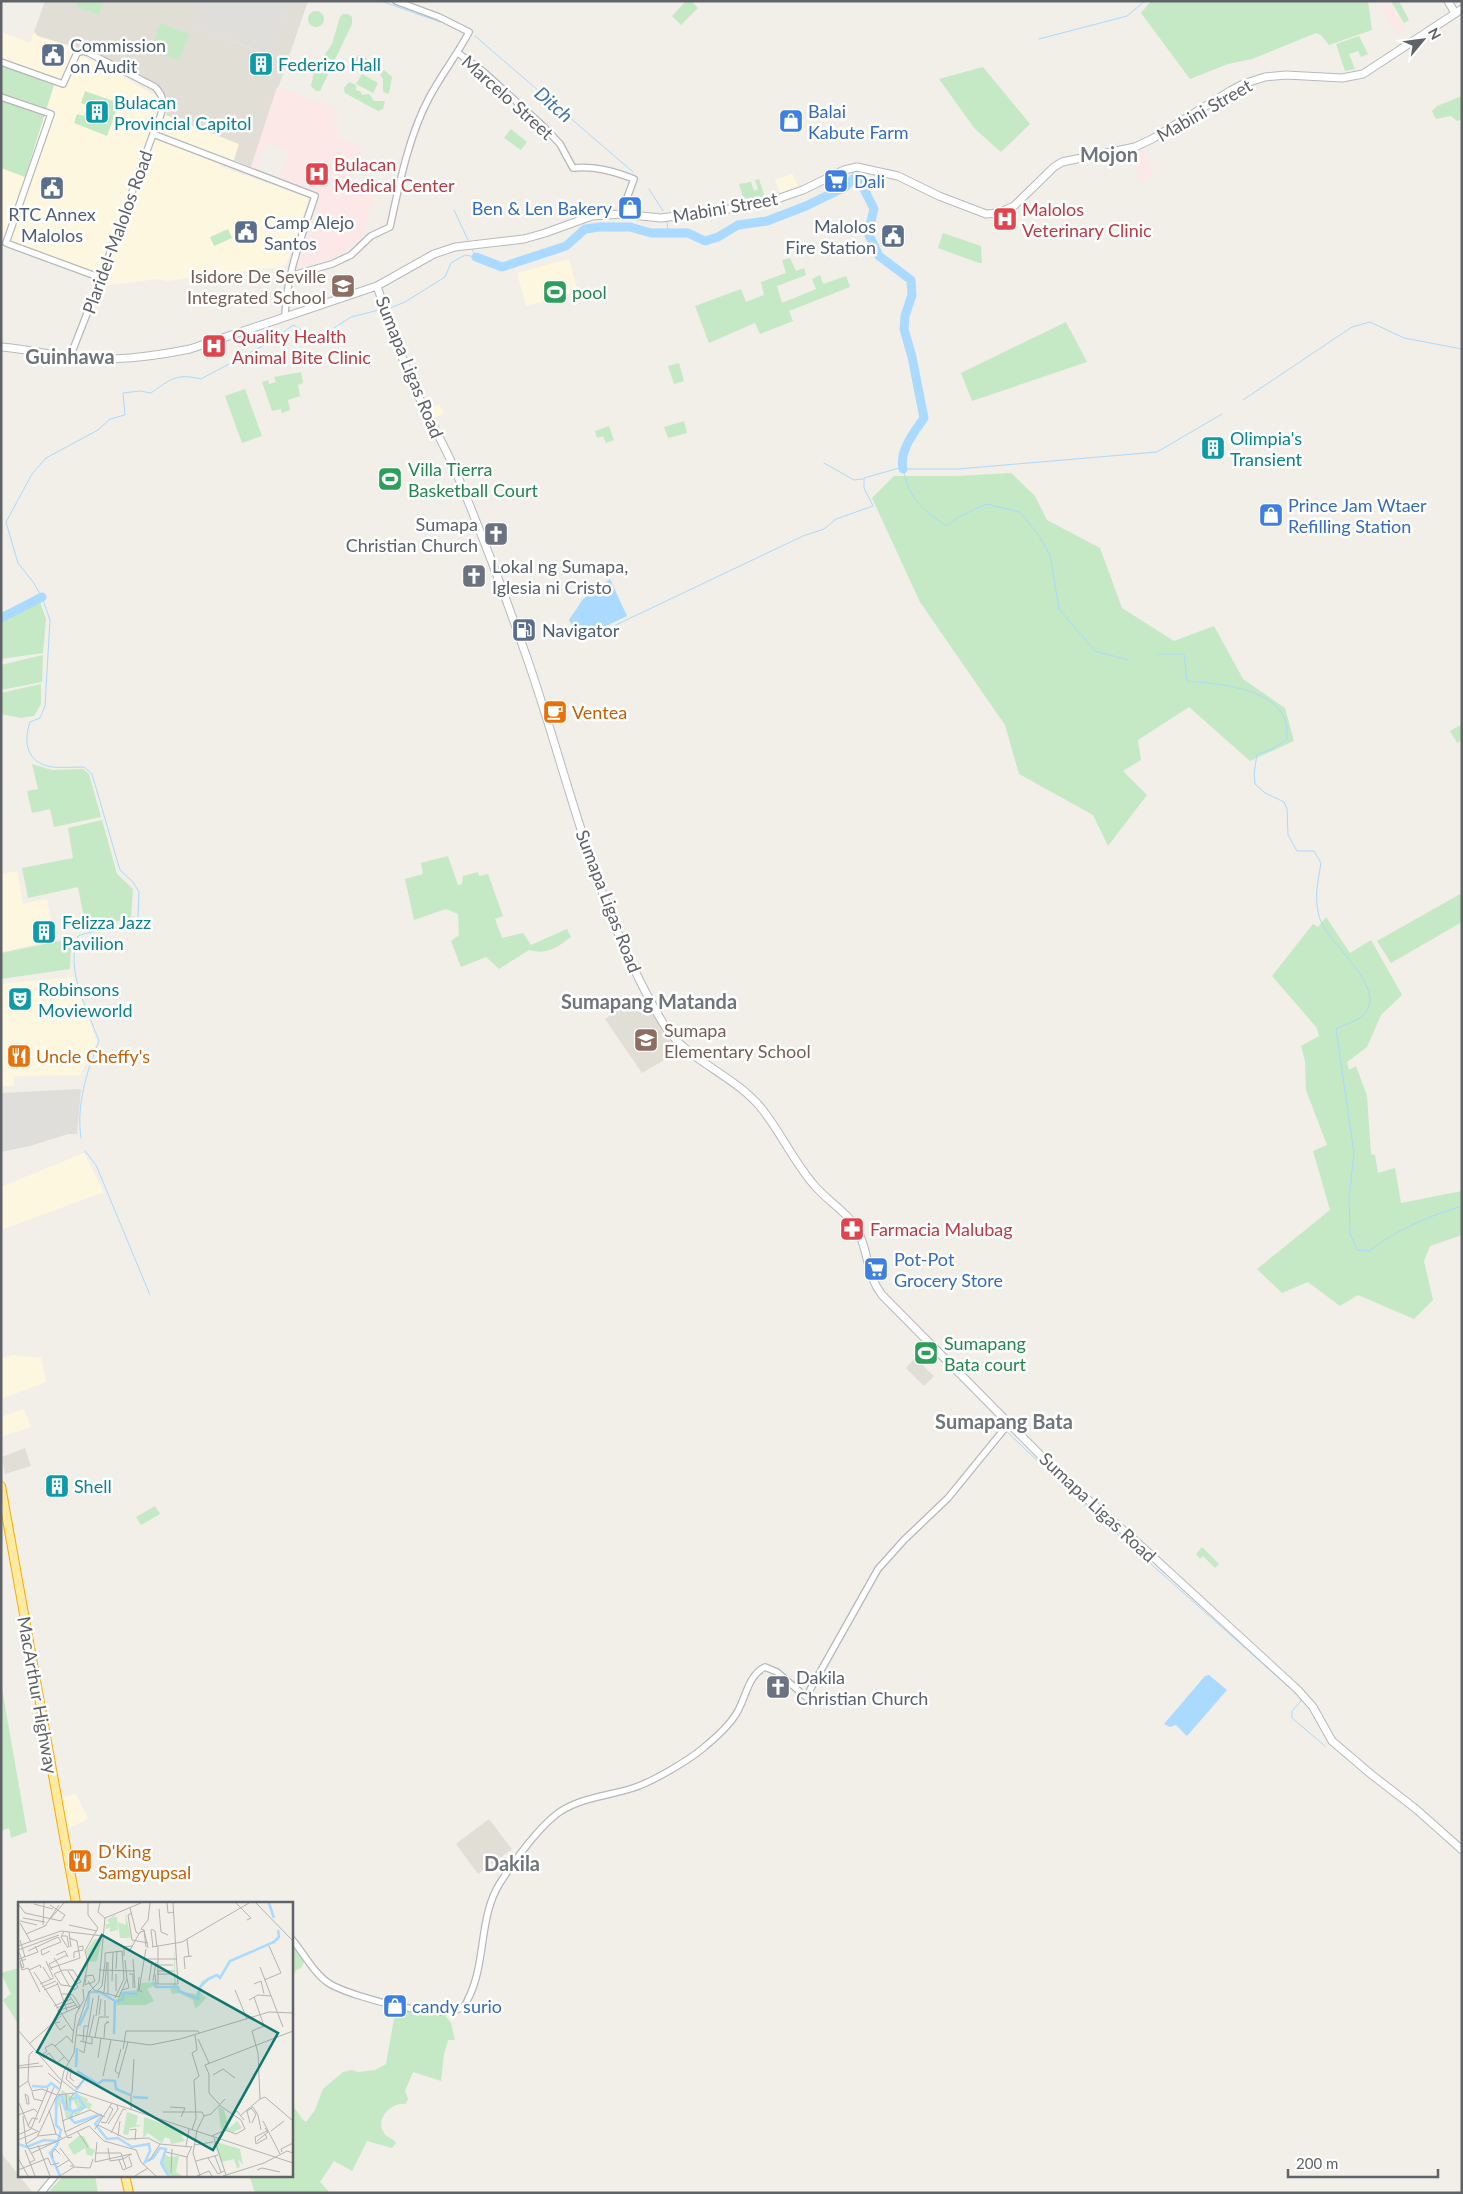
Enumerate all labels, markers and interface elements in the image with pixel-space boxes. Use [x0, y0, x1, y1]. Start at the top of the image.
north arrow [1398, 15, 1448, 65]
text: N [1425, 25, 1445, 42]
place label: Commission on Audit [70, 34, 166, 77]
public building icon: Commission on Audit [40, 42, 66, 68]
street label: Marcelo Street [458, 50, 559, 144]
building icon: Federizo Hall [248, 51, 274, 77]
place label: Federizo Hall [278, 53, 381, 75]
street label: Mabini Street [1153, 74, 1256, 146]
water label: Ditch [530, 81, 578, 127]
place label: Bulacan Provincial Capitol [114, 91, 251, 134]
building icon: Bulacan Provincial Capitol [84, 99, 110, 125]
place label: Balai Kabute Farm [808, 100, 909, 143]
shop icon: Balai Kabute Farm [778, 108, 804, 134]
district label: Mojon [1080, 142, 1138, 166]
street label: Plaridel-Malolos Road [77, 147, 157, 317]
place label: Bulacan Medical Center [334, 153, 455, 196]
hospital icon: Bulacan Medical Center [304, 161, 330, 187]
supermarket icon: Dali [823, 168, 849, 194]
place label: Dali [854, 170, 885, 192]
public building icon: RTC Annex Malolos [39, 175, 65, 201]
street label: Mabini Street [671, 187, 780, 227]
shop icon: Ben & Len Bakery [617, 195, 643, 221]
place label: Ben & Len Bakery [472, 197, 613, 219]
place label: Malolos Veterinary Clinic [1022, 198, 1152, 241]
place label: RTC Annex Malolos [8, 203, 96, 246]
hospital icon: Malolos Veterinary Clinic [992, 206, 1018, 232]
place label: Camp Alejo Santos [264, 211, 354, 254]
place label: Malolos Fire Station [785, 215, 876, 258]
public building icon: Camp Alejo Santos [233, 219, 259, 245]
public building icon: Malolos Fire Station [880, 223, 906, 249]
place label: Isidore De Seville Integrated School [187, 265, 326, 308]
school or university icon: Isidore De Seville Integrated School [330, 273, 356, 299]
sports icon: pool [542, 279, 568, 305]
place label: pool [572, 281, 607, 303]
street label: Sumapa Ligas Road [371, 293, 449, 441]
place label: Quality Health Animal Bite Clinic [232, 325, 371, 368]
hospital icon: Quality Health Animal Bite Clinic [201, 333, 227, 359]
district label: Guinhawa [25, 344, 115, 368]
place label: Olimpia's Transient [1230, 427, 1303, 470]
building icon: Olimpia's Transient [1200, 435, 1226, 461]
place label: Villa Tierra Basketball Court [408, 458, 539, 501]
sports icon: Villa Tierra Basketball Court [377, 466, 403, 492]
place label: Prince Jam Wtaer Refilling Station [1288, 494, 1427, 537]
shop icon: Prince Jam Wtaer Refilling Station [1258, 502, 1284, 528]
place label: Sumapa Christian Church [346, 513, 478, 556]
church icon: Sumapa Christian Church [483, 521, 509, 547]
place label: Lokal ng Sumapa, Iglesia ni Cristo [492, 555, 628, 598]
church icon: Lokal ng Sumapa, Iglesia ni Cristo [461, 563, 487, 589]
fuel station icon: Navigator [511, 617, 537, 643]
place label: Navigator [542, 619, 620, 641]
cafe icon: Ventea [542, 699, 568, 725]
place label: Ventea [572, 701, 627, 723]
street label: Sumapa Ligas Road [572, 826, 646, 976]
place label: Felizza Jazz Pavilion [62, 911, 151, 954]
building icon: Felizza Jazz Pavilion [31, 919, 57, 945]
place label: Robinsons Movieworld [38, 978, 133, 1021]
theatre icon: Robinsons Movieworld [7, 986, 33, 1012]
district label: Sumapang Matanda [561, 989, 737, 1013]
place label: Sumapa Elementary School [664, 1019, 811, 1062]
school or university icon: Sumapa Elementary School [633, 1027, 659, 1053]
restaurant icon: Uncle Cheffy's [6, 1043, 32, 1069]
place label: Uncle Cheffy's [36, 1045, 150, 1067]
pharmacy icon: Farmacia Malubag [839, 1216, 865, 1242]
place label: Farmacia Malubag [870, 1218, 1013, 1240]
place label: Pot-Pot Grocery Store [894, 1248, 1003, 1291]
supermarket icon: Pot-Pot Grocery Store [863, 1256, 889, 1282]
place label: Sumapang Bata court [944, 1332, 1027, 1375]
sports icon: Sumapang Bata court [913, 1340, 939, 1366]
district label: Sumapang Bata [935, 1409, 1073, 1433]
street label: Sumapa Ligas Road [1035, 1447, 1161, 1567]
building icon: Shell [44, 1473, 70, 1499]
place label: Shell [74, 1475, 112, 1497]
street label: MacArthur Highway [13, 1615, 63, 1776]
place label: Dakila Christian Church [796, 1666, 928, 1709]
church icon: Dakila Christian Church [765, 1674, 791, 1700]
place label: D'King Samgyupsal [98, 1840, 191, 1883]
restaurant icon: D'King Samgyupsal [67, 1848, 93, 1874]
district label: Dakila [484, 1851, 540, 1875]
inset map [18, 1902, 292, 2176]
shop icon: candy surio [382, 1993, 408, 2019]
place label: candy surio [412, 1995, 502, 2017]
scale bar [1288, 2146, 1438, 2178]
text: 200 m [1296, 2154, 1338, 2172]

